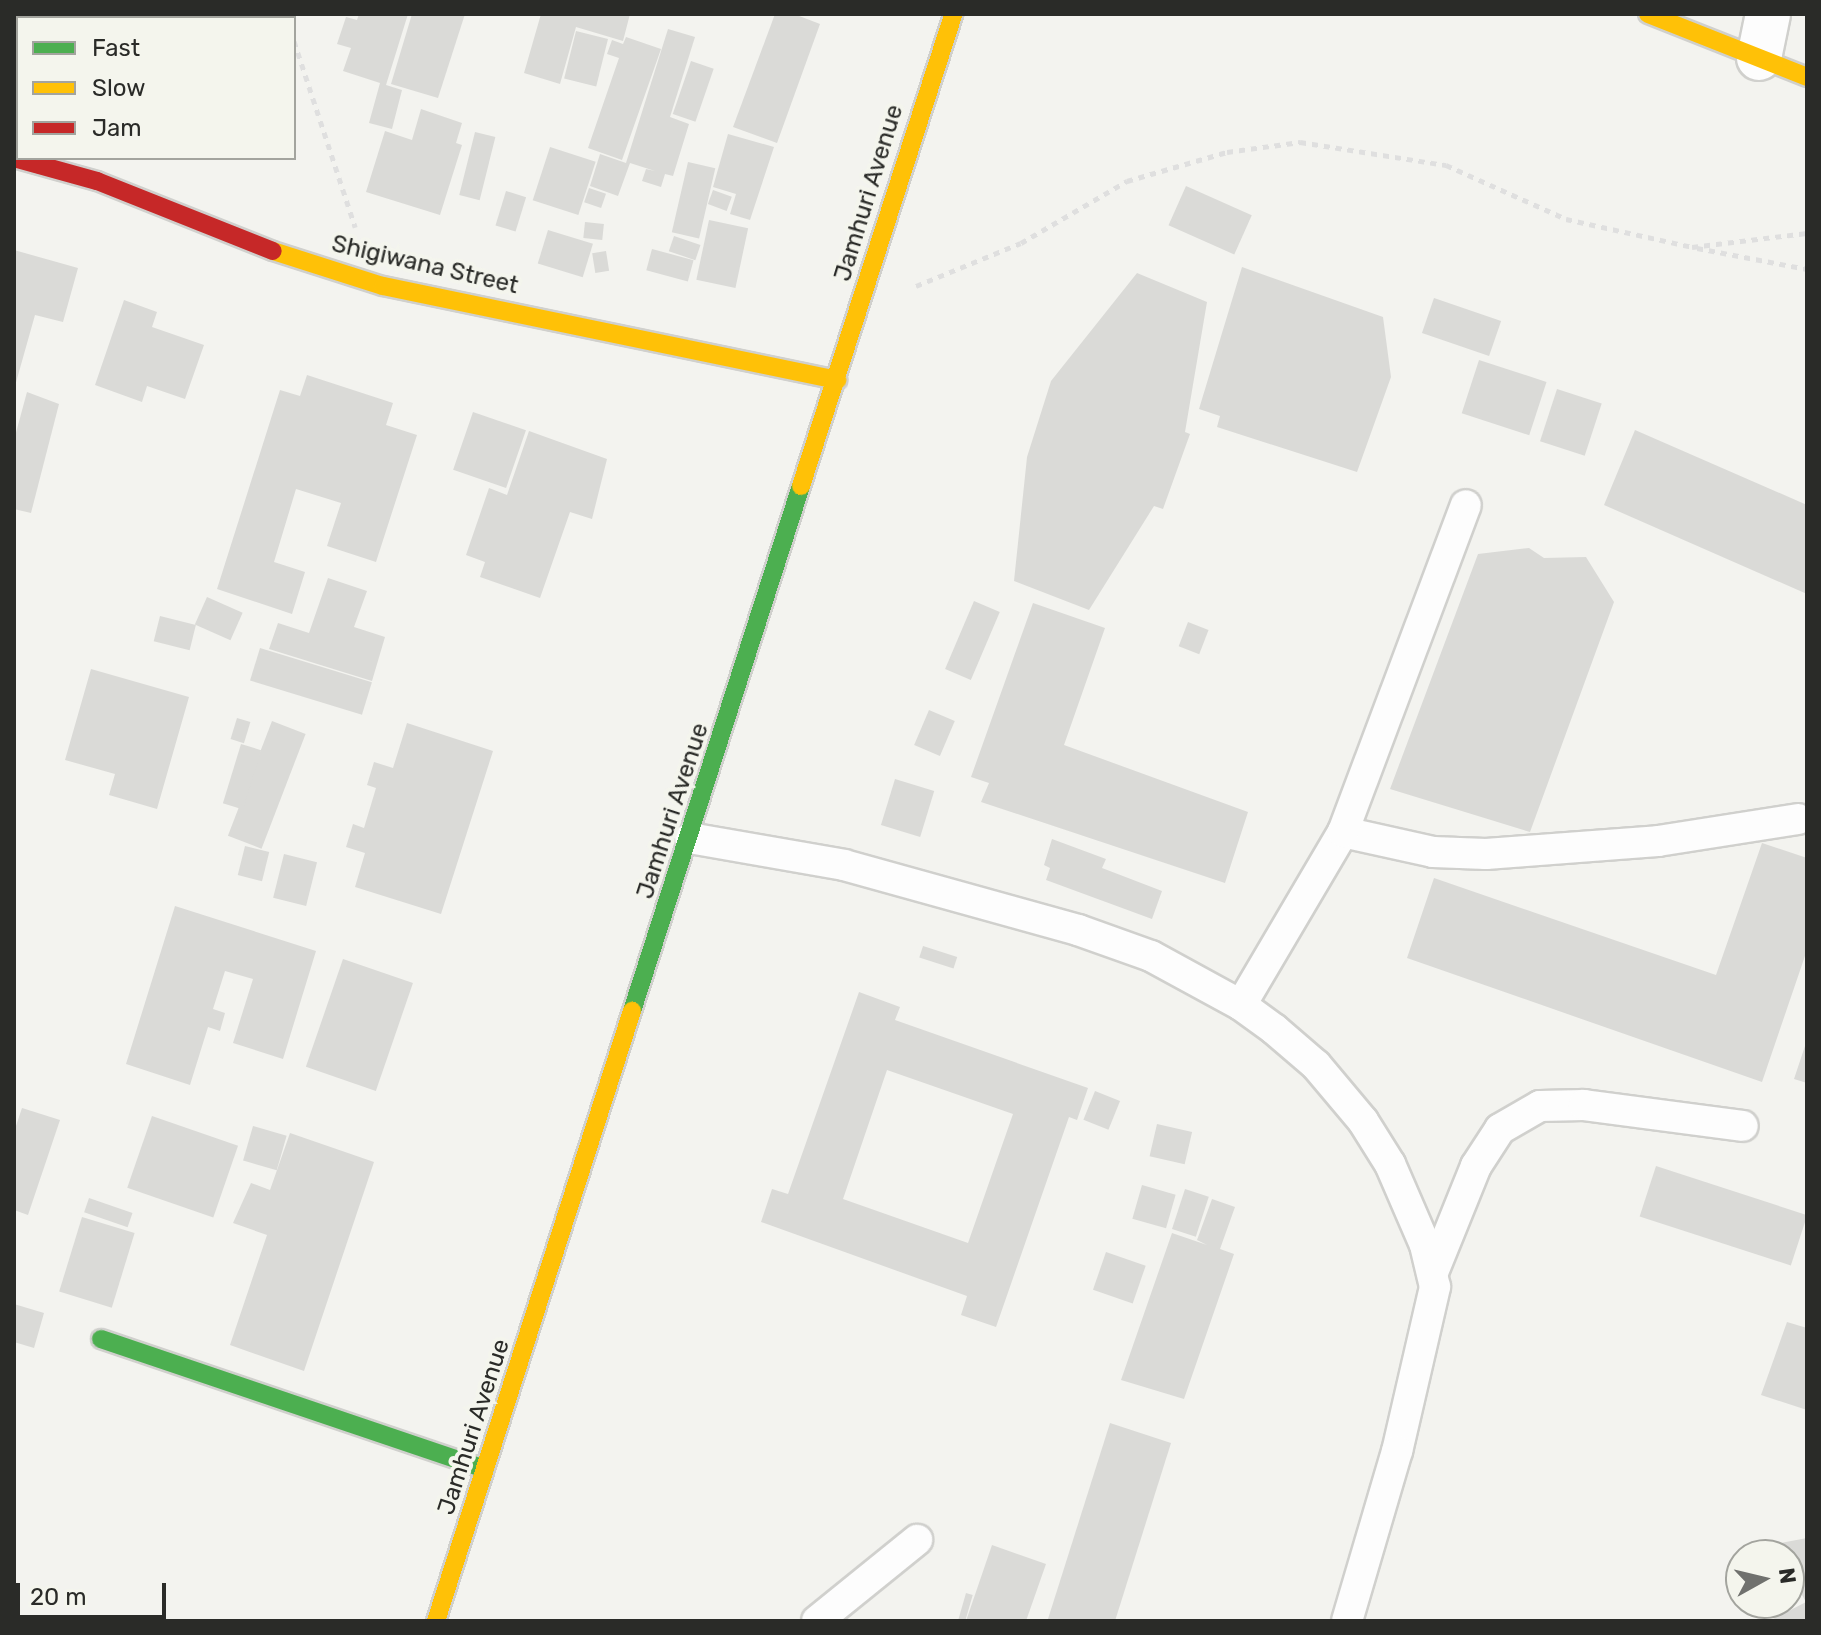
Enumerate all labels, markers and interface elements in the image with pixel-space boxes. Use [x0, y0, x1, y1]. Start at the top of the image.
legend [16, 16, 296, 160]
text: Fast [92, 34, 140, 62]
text: Slow [92, 74, 145, 102]
street label: Jamhuri Avenue [828, 101, 910, 285]
text: Jam [92, 114, 142, 142]
street label: Shigiwana Street [329, 230, 521, 300]
street label: Jamhuri Avenue [631, 719, 715, 903]
street label: Jamhuri Avenue [432, 1335, 516, 1519]
north arrow [1725, 1539, 1805, 1619]
text: N [1773, 1566, 1802, 1586]
scale bar [20, 1567, 170, 1617]
text: 20 m [30, 1583, 87, 1611]

